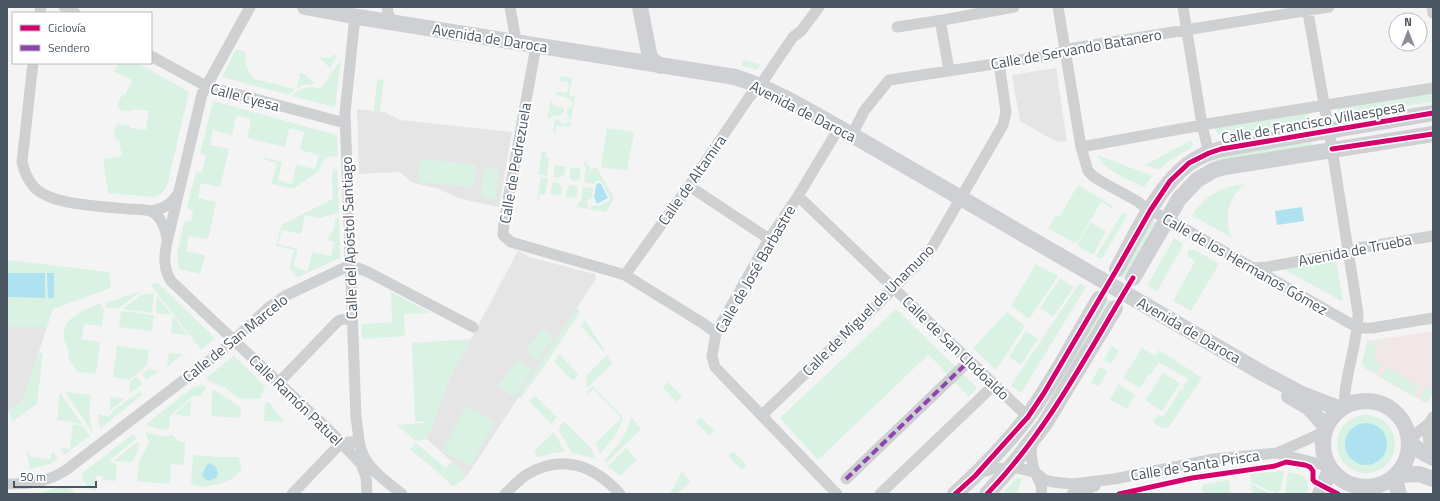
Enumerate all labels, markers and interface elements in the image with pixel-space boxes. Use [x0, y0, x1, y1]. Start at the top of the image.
legend [12, 12, 152, 64]
north arrow [1388, 12, 1428, 52]
text: N [1404, 14, 1412, 30]
text: Ciclovía [48, 18, 86, 37]
street label: Avenida de Daroca [431, 18, 550, 59]
street label: Calle de Servando Batanero [989, 23, 1163, 75]
text: Sendero [48, 38, 90, 57]
street label: Avenida de Daroca [746, 74, 861, 148]
street label: Calle Cyesa [208, 77, 283, 117]
street label: Calle de Francisco Villaespesa [1219, 94, 1407, 149]
street label: Calle de Pedrezuela [493, 100, 537, 225]
street label: Calle de Altamira [652, 130, 732, 230]
street label: Calle del Apóstol Santiago [335, 156, 363, 320]
street label: Calle de José Barbastre [709, 201, 801, 337]
street label: Calle de los Hermanos Gómez [1158, 207, 1332, 321]
street label: Avenida de Trueba [1296, 228, 1414, 272]
street label: Calle de Miguel de Unamuno [797, 239, 939, 381]
street label: Calle de San Marcelo [177, 288, 293, 388]
street label: Calle de San Clodoaldo [897, 291, 1015, 405]
street label: Avenida de Daroca [1133, 291, 1246, 369]
street label: Calle Ramón Patuel [244, 349, 348, 451]
street label: Calle de Santa Prisca [1129, 443, 1262, 487]
scale bar [14, 463, 96, 489]
text: 50 m [20, 467, 46, 486]

